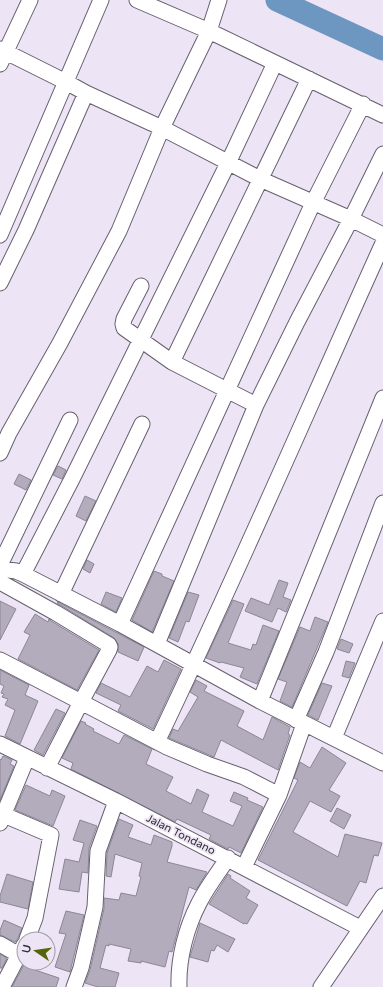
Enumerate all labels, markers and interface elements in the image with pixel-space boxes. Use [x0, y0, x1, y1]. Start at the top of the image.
street label: Jalan Tondano [144, 811, 218, 858]
north arrow [16, 931, 56, 971]
text: U [19, 943, 34, 954]

